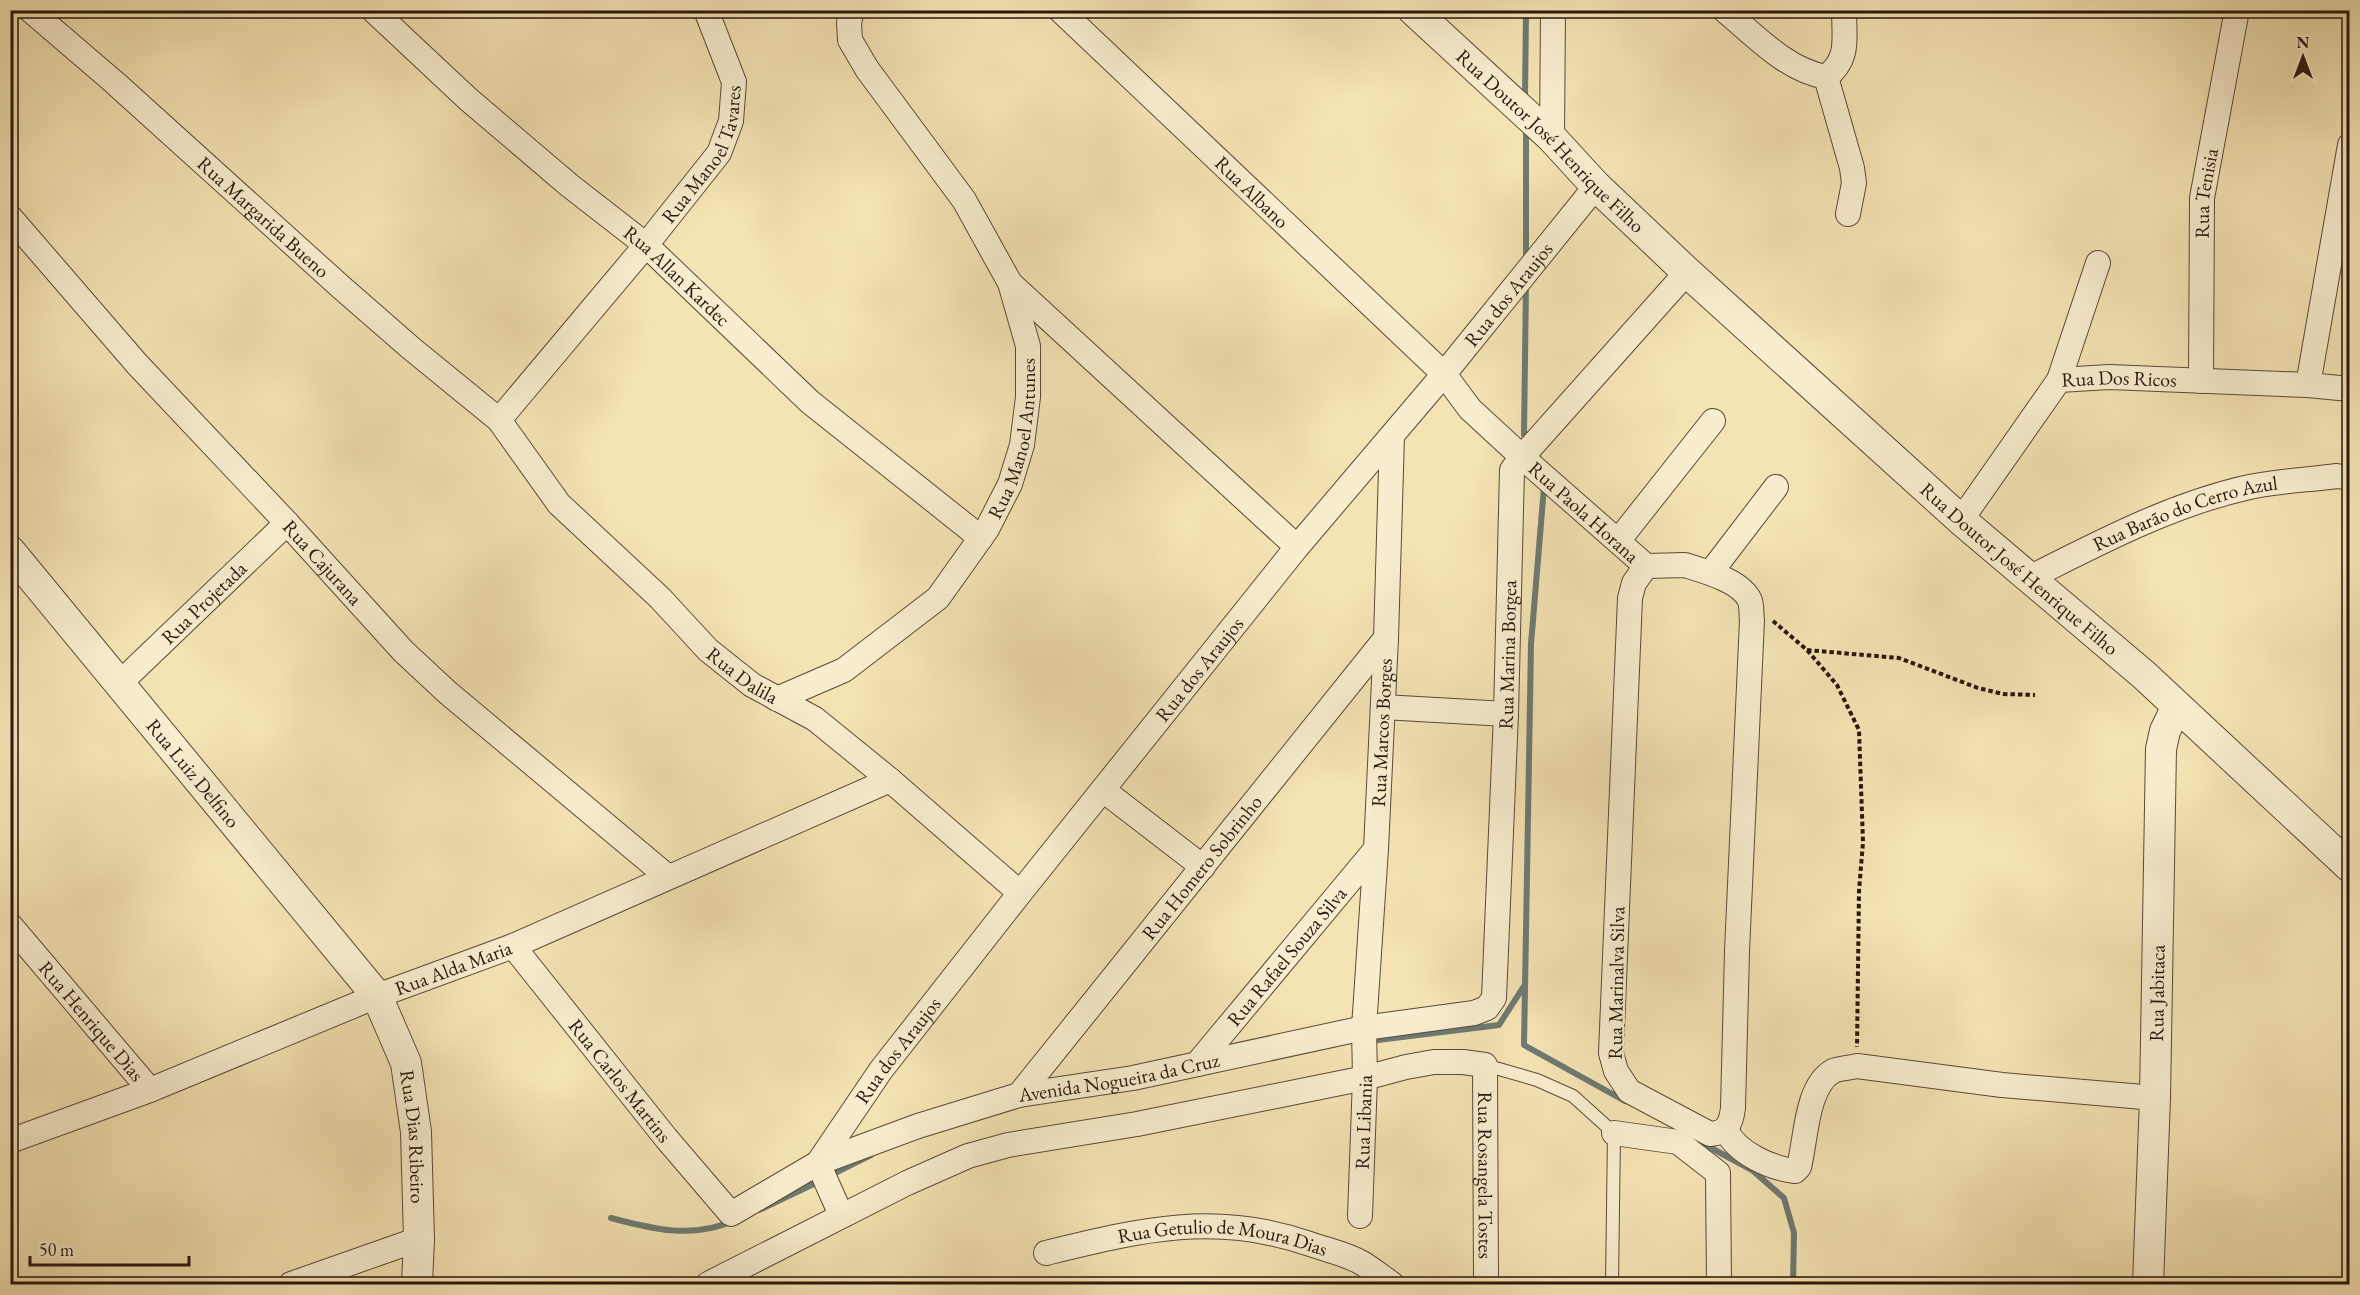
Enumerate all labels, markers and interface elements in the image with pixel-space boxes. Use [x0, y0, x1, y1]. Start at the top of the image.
north arrow [2273, 27, 2333, 87]
text: N [2297, 32, 2310, 53]
street label: Rua Doutor José Henrique Filho [1451, 43, 1651, 239]
street label: Rua Manoel Tavares [655, 84, 747, 228]
street label: Rua Tenisia [2189, 146, 2224, 238]
street label: Rua Margarida Bueno [192, 150, 335, 284]
street label: Rua Albano [1209, 150, 1295, 234]
street label: Rua Allan Kardec [618, 219, 736, 332]
street label: Rua dos Araujos [1458, 237, 1559, 352]
street label: Rua Manoel Antunes [981, 358, 1041, 523]
street label: Rua Dos Ricos [2061, 364, 2177, 393]
street label: Rua Paola Horana [1523, 455, 1645, 569]
street label: Rua Barão do Cerro Azul [2088, 470, 2279, 557]
street label: Rua Doutor José Henrique Filho [1915, 476, 2124, 661]
street label: Rua Cajurana [277, 514, 368, 611]
street label: Rua Projetada [155, 556, 252, 650]
street label: Rua Marina Borgea [1492, 580, 1522, 730]
street label: Rua dos Araujos [1149, 611, 1249, 727]
street label: Rua Dalila [701, 641, 783, 710]
street label: Rua Marcos Borges [1365, 658, 1398, 807]
street label: Rua Luiz Delfino [141, 713, 246, 833]
street label: Rua Homero Sobrinho [1136, 789, 1268, 945]
street label: Rua Rafael Souza Silva [1221, 881, 1352, 1032]
street label: Rua Marinalva Silva [1602, 906, 1630, 1060]
street label: Rua Alda Maria [391, 935, 515, 1001]
street label: Rua Jabitaca [2143, 944, 2171, 1042]
street label: Rua Henrique Dias [33, 955, 150, 1087]
street label: Rua dos Araujos [849, 992, 946, 1109]
street label: Rua Carlos Martins [563, 1013, 678, 1148]
street label: Avenida Nogueira da Cruz [1016, 1047, 1222, 1108]
street label: Rua Dias Ribeiro [394, 1068, 431, 1204]
street label: Rua Libania [1349, 1074, 1378, 1170]
street label: Rua Rosangela Tostes [1472, 1091, 1499, 1259]
street label: Rua Getulio de Moura Dias [1115, 1213, 1331, 1262]
scale bar [30, 1229, 189, 1267]
text: 50 m [39, 1238, 74, 1261]

